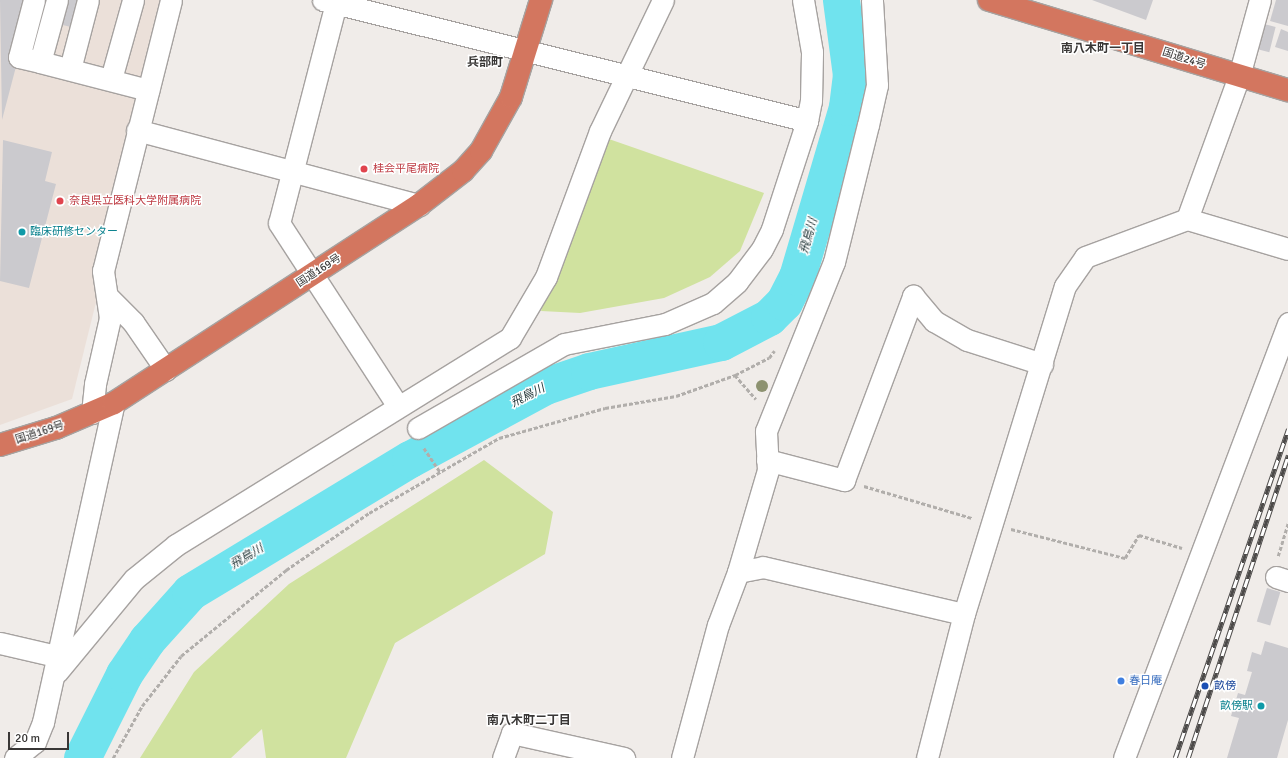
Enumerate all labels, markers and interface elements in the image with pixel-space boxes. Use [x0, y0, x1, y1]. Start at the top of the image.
district label: 南八木町一丁目 [1061, 42, 1145, 56]
street label: 国道24号 [1161, 46, 1207, 72]
district label: 兵部町 [467, 56, 503, 70]
place label: 桂会平尾病院 [373, 162, 439, 176]
marker: 桂会平尾病院 [358, 163, 370, 175]
place label: 奈良県立医科大学附属病院 [69, 194, 201, 208]
marker: 奈良県立医科大学附属病院 [54, 195, 66, 207]
water label: 飛鳥川 [797, 217, 821, 255]
place label: 臨床研修センター [30, 225, 118, 239]
marker: 臨床研修センター [17, 227, 27, 237]
street label: 国道169号 [294, 252, 344, 290]
water label: 飛鳥川 [509, 381, 547, 411]
street label: 国道169号 [14, 419, 66, 447]
water label: 飛鳥川 [228, 542, 266, 572]
place label: 春日庵 [1129, 674, 1162, 688]
marker: 春日庵 [1116, 676, 1126, 686]
place label: 畝傍 [1214, 679, 1236, 693]
marker: 畝傍 [1199, 680, 1211, 692]
place label: 畝傍駅 [1220, 699, 1253, 713]
marker: 畝傍駅 [1256, 701, 1266, 711]
district label: 南八木町二丁目 [487, 714, 571, 728]
scale bar [10, 724, 71, 750]
text: 20 m [15, 731, 40, 746]

